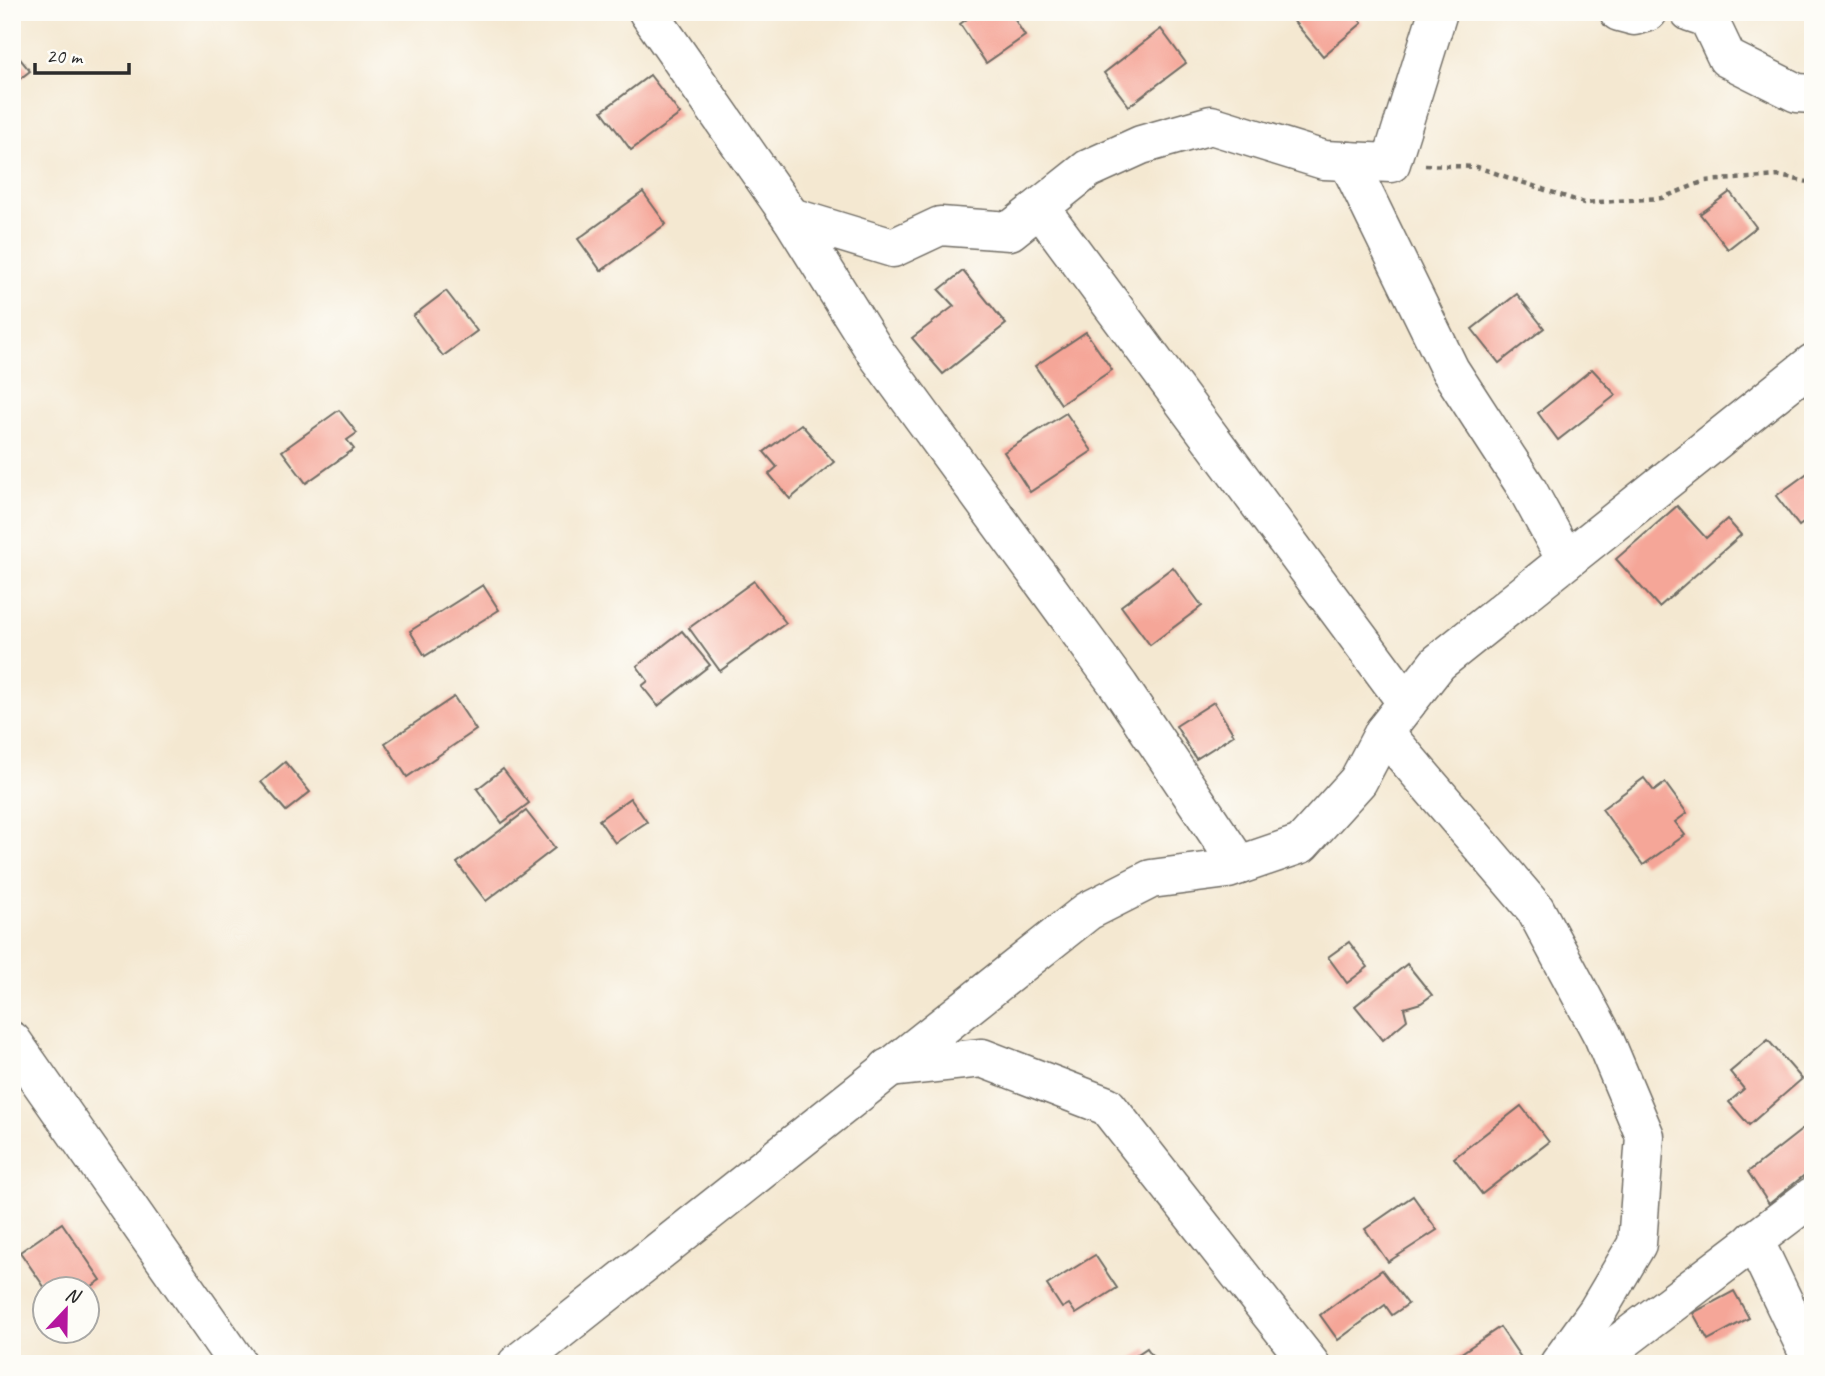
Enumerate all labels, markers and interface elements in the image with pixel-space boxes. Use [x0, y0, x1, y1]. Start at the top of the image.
scale bar [35, 32, 130, 76]
text: 20 m [46, 43, 84, 69]
north arrow [32, 1274, 102, 1344]
text: N [62, 1282, 85, 1310]

